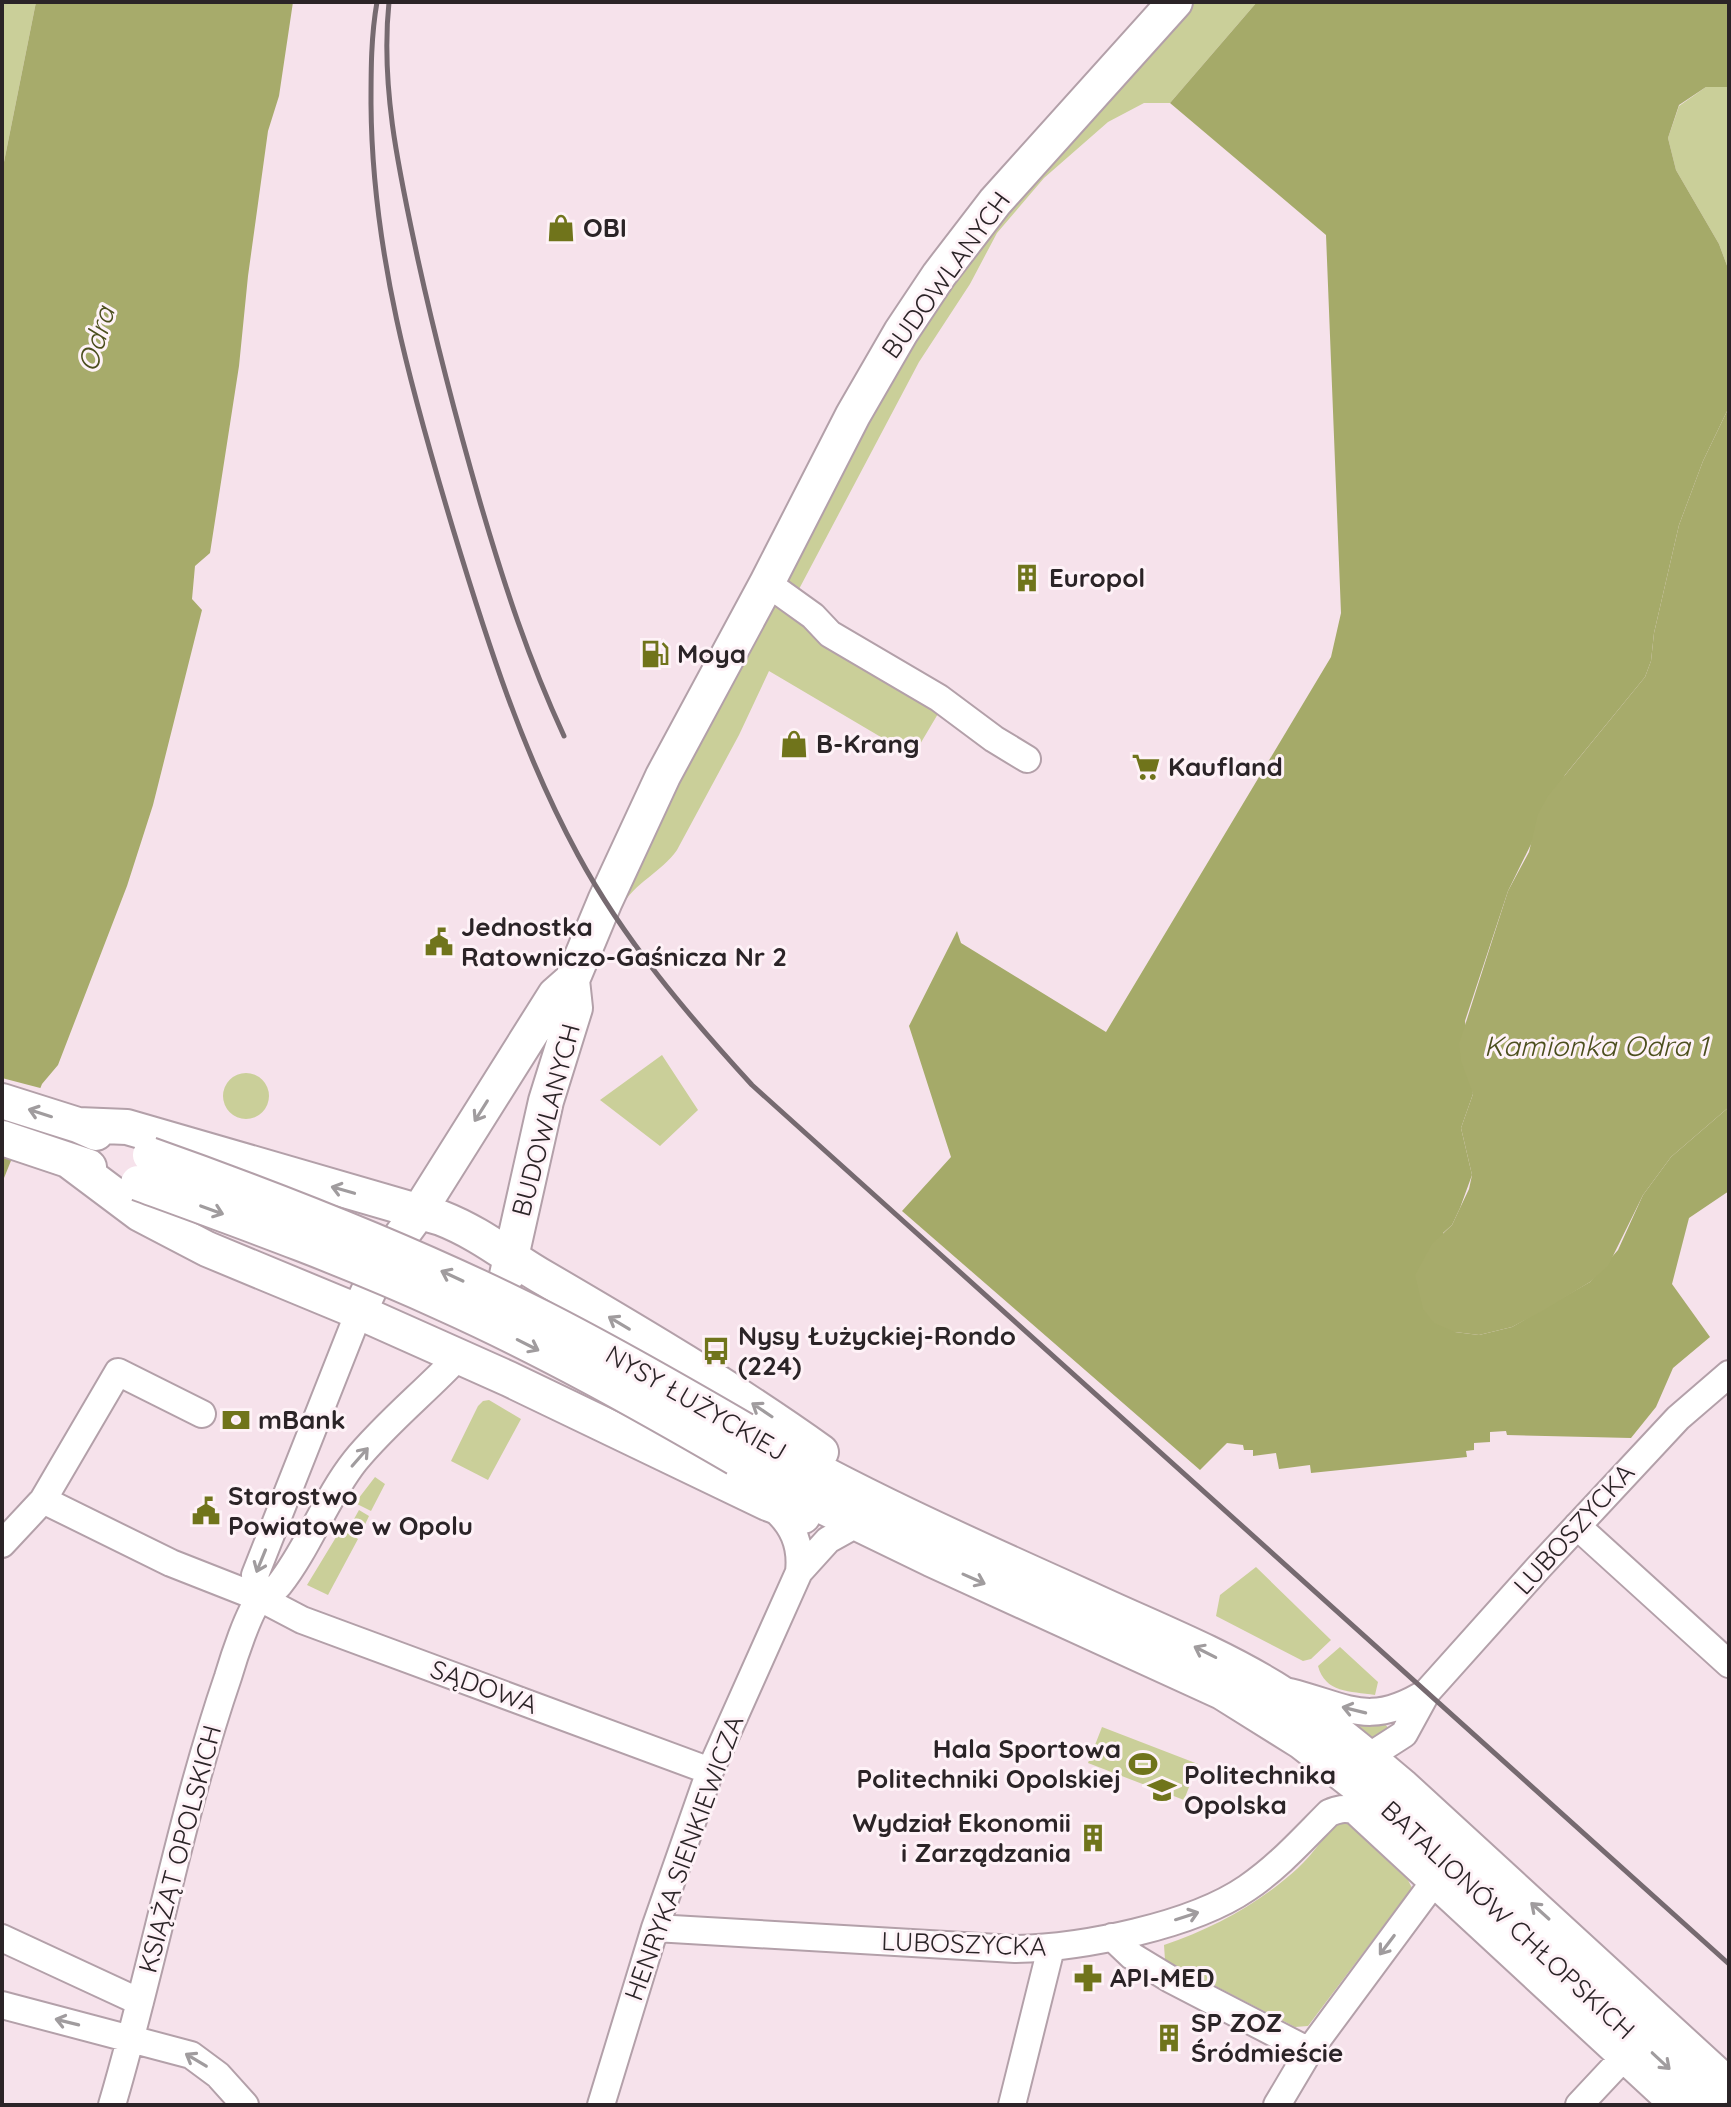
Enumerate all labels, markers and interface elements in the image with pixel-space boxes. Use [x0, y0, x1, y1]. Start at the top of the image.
street label: BUDOWLANYCH [874, 185, 1017, 365]
place label: OBI [583, 211, 627, 244]
shop icon: OBI [546, 213, 576, 243]
water label: Odra [69, 300, 123, 376]
place label: Europol [1049, 561, 1145, 594]
building icon: Europol [1012, 563, 1042, 593]
place label: Moya [677, 637, 746, 670]
fuel station icon: Moya [640, 639, 670, 669]
place label: B-Krang [816, 727, 920, 760]
shop icon: B-Krang [779, 729, 809, 759]
place label: Kaufland [1168, 750, 1283, 783]
supermarket icon: Kaufland [1131, 752, 1161, 782]
place label: Jednostka Ratowniczo-Gaśnicza Nr 2 [461, 910, 787, 973]
public building icon: Jednostka Ratowniczo-Gaśnicza Nr 2 [424, 927, 454, 957]
street label: BUDOWLANYCH [504, 1020, 587, 1220]
water label: Kamionka Odra 1 [1484, 1028, 1711, 1063]
one-way arrow [473, 1099, 489, 1122]
one-way arrow [27, 1105, 52, 1120]
one-way arrow [331, 1182, 357, 1197]
one-way arrow [199, 1204, 224, 1218]
one-way arrow [440, 1267, 465, 1282]
one-way arrow [608, 1315, 631, 1331]
place label: Nysy Łużyckiej-Rondo (224) [738, 1319, 1016, 1382]
bus stop icon: Nysy Łużyckiej-Rondo (224) [701, 1336, 731, 1366]
one-way arrow [516, 1337, 540, 1353]
street label: NYSY ŁUŻYCKIEJ [600, 1337, 793, 1468]
one-way arrow [751, 1402, 774, 1418]
place label: mBank [258, 1403, 346, 1436]
bank icon: mBank [221, 1405, 251, 1435]
one-way arrow [350, 1448, 368, 1468]
street label: LUBOSZYCKA [1506, 1456, 1641, 1601]
place label: Starostwo Powiatowe w Opolu [228, 1479, 473, 1542]
public building icon: Starostwo Powiatowe w Opolu [191, 1496, 221, 1526]
one-way arrow [252, 1548, 267, 1573]
one-way arrow [962, 1572, 986, 1587]
one-way arrow [1193, 1644, 1217, 1659]
street label: SĄDOWA [426, 1652, 542, 1721]
one-way arrow [1342, 1701, 1367, 1716]
street label: HENRYKA SIENKIEWICZA [617, 1711, 751, 2005]
street label: KSIĄŻĄT OPOLSKICH [131, 1721, 228, 1976]
place label: Hala Sportowa Politechniki Opolskiej [857, 1732, 1121, 1795]
sports icon: Hala Sportowa Politechniki Opolskiej [1128, 1749, 1158, 1779]
place label: Politechnika Opolska [1184, 1758, 1336, 1821]
school or university icon: Politechnika Opolska [1147, 1775, 1177, 1805]
street label: BATALIONÓW CHŁOPSKICH [1374, 1793, 1642, 2046]
place label: Wydział Ekonomii i Zarządzania [852, 1806, 1071, 1869]
building icon: Wydział Ekonomii i Zarządzania [1078, 1823, 1108, 1853]
one-way arrow [1531, 1903, 1551, 1921]
one-way arrow [1174, 1908, 1200, 1923]
street label: LUBOSZYCKA [881, 1924, 1047, 1963]
one-way arrow [1379, 1933, 1396, 1955]
place label: API-MED [1110, 1961, 1215, 1994]
pharmacy icon: API-MED [1073, 1963, 1103, 1993]
place label: SP ZOZ Śródmieście [1191, 2006, 1343, 2069]
one-way arrow [54, 2013, 80, 2028]
building icon: SP ZOZ Śródmieście [1154, 2023, 1184, 2053]
one-way arrow [185, 2052, 207, 2068]
one-way arrow [1651, 2052, 1671, 2071]

